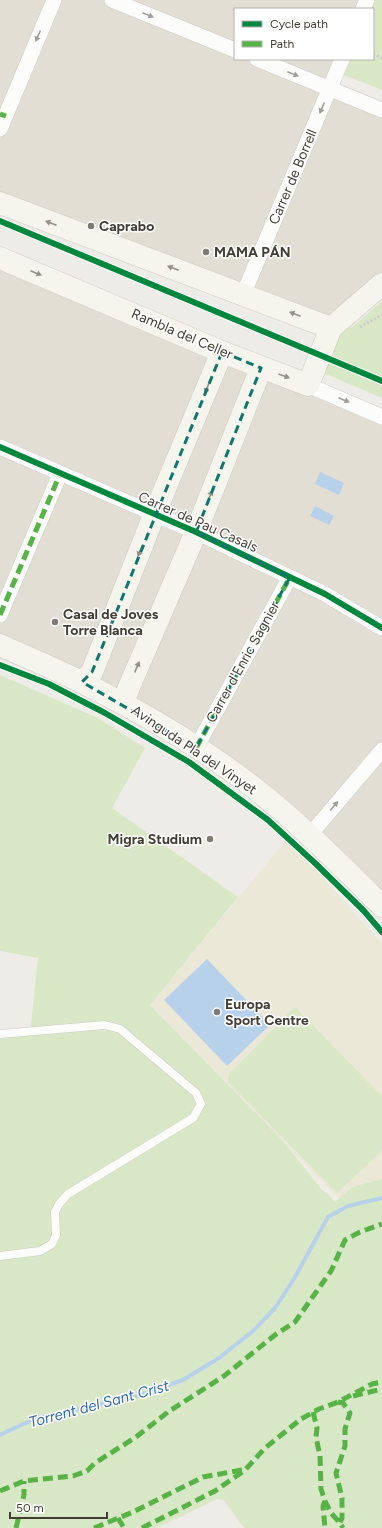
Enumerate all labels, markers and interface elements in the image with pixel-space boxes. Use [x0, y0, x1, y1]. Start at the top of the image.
legend [234, 8, 374, 60]
one-way arrow [143, 12, 155, 18]
text: Cycle path [270, 17, 328, 31]
one-way arrow [35, 30, 41, 42]
text: Path [270, 37, 294, 51]
one-way arrow [287, 71, 299, 77]
one-way arrow [319, 102, 325, 114]
street label: Carrer de Borrell [265, 127, 321, 227]
place label: Caprabo [99, 218, 154, 235]
one-way arrow [45, 219, 57, 225]
marker: Caprabo [86, 221, 96, 231]
place label: MAMA PÁN [214, 244, 291, 261]
marker: MAMA PÁN [201, 247, 211, 257]
one-way arrow [167, 265, 179, 271]
one-way arrow [30, 270, 42, 276]
street label: Rambla del Celler [129, 305, 235, 363]
one-way arrow [288, 311, 300, 317]
one-way arrow [279, 374, 291, 380]
one-way arrow [204, 382, 210, 394]
one-way arrow [338, 398, 350, 404]
street label: Carrer de Pau Casals [136, 488, 260, 556]
one-way arrow [207, 490, 213, 501]
one-way arrow [136, 545, 142, 557]
street label: Carrer d'Enric Sagnier [203, 598, 284, 726]
place label: Casal de Joves Torre Blanca [63, 606, 159, 639]
marker: Casal de Joves Torre Blanca [50, 617, 60, 627]
one-way arrow [134, 661, 141, 673]
street label: Avinguda Pla del Vinyet [128, 702, 260, 798]
one-way arrow [330, 801, 339, 812]
place label: Migra Studium [108, 831, 202, 848]
marker: Migra Studium [205, 834, 215, 844]
place label: Europa Sport Centre [225, 996, 309, 1029]
marker: Europa Sport Centre [212, 1007, 222, 1017]
water label: Torrent del Sant Crist [27, 1377, 171, 1431]
scale bar [10, 1494, 107, 1520]
text: 50 m [16, 1501, 44, 1515]

